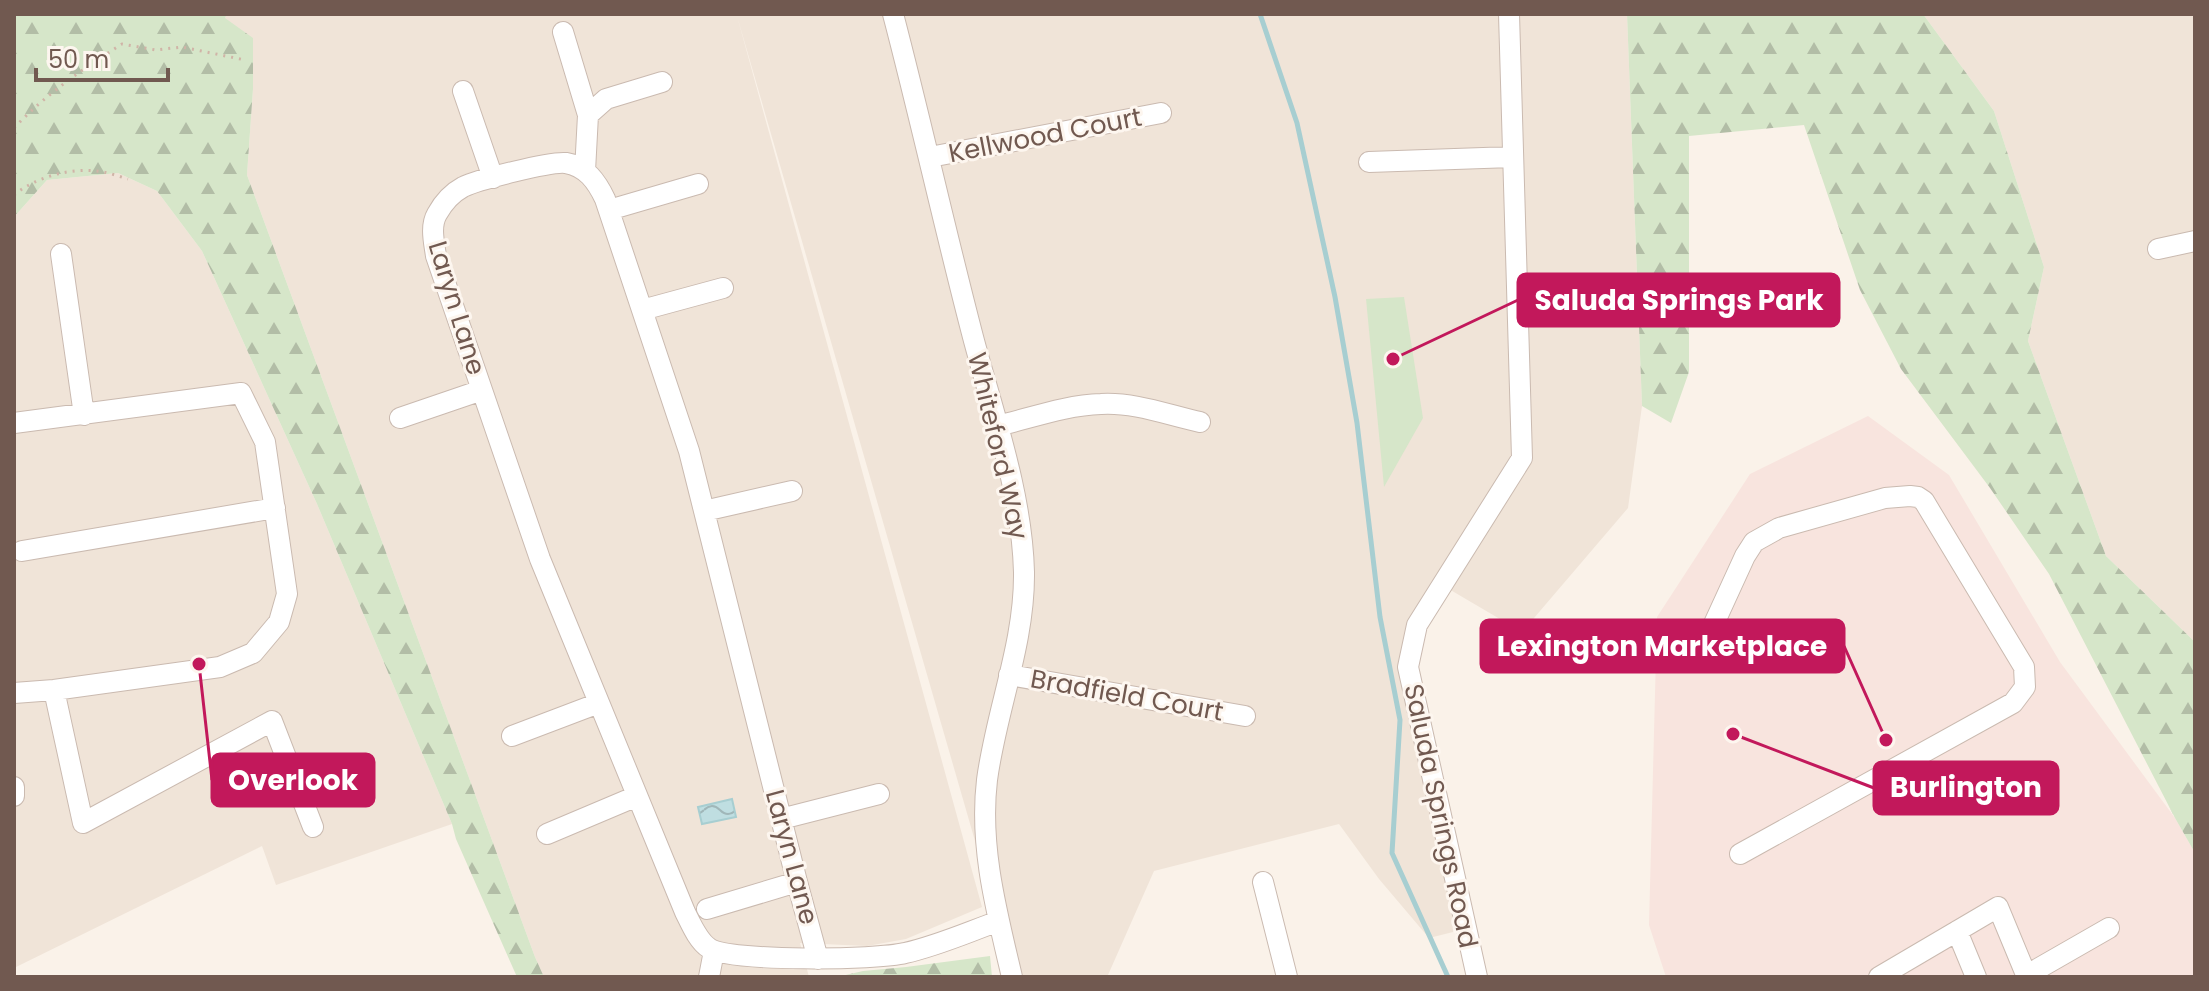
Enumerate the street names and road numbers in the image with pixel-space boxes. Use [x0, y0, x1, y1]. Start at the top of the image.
street label: Kellwood Court [945, 99, 1145, 171]
street label: Laryn Lane [420, 237, 494, 379]
street label: Whiteford Way [959, 349, 1037, 543]
street label: Bradfield Court [1028, 660, 1226, 730]
street label: Saluda Springs Road [1395, 681, 1487, 951]
street label: Laryn Lane [757, 786, 827, 928]

